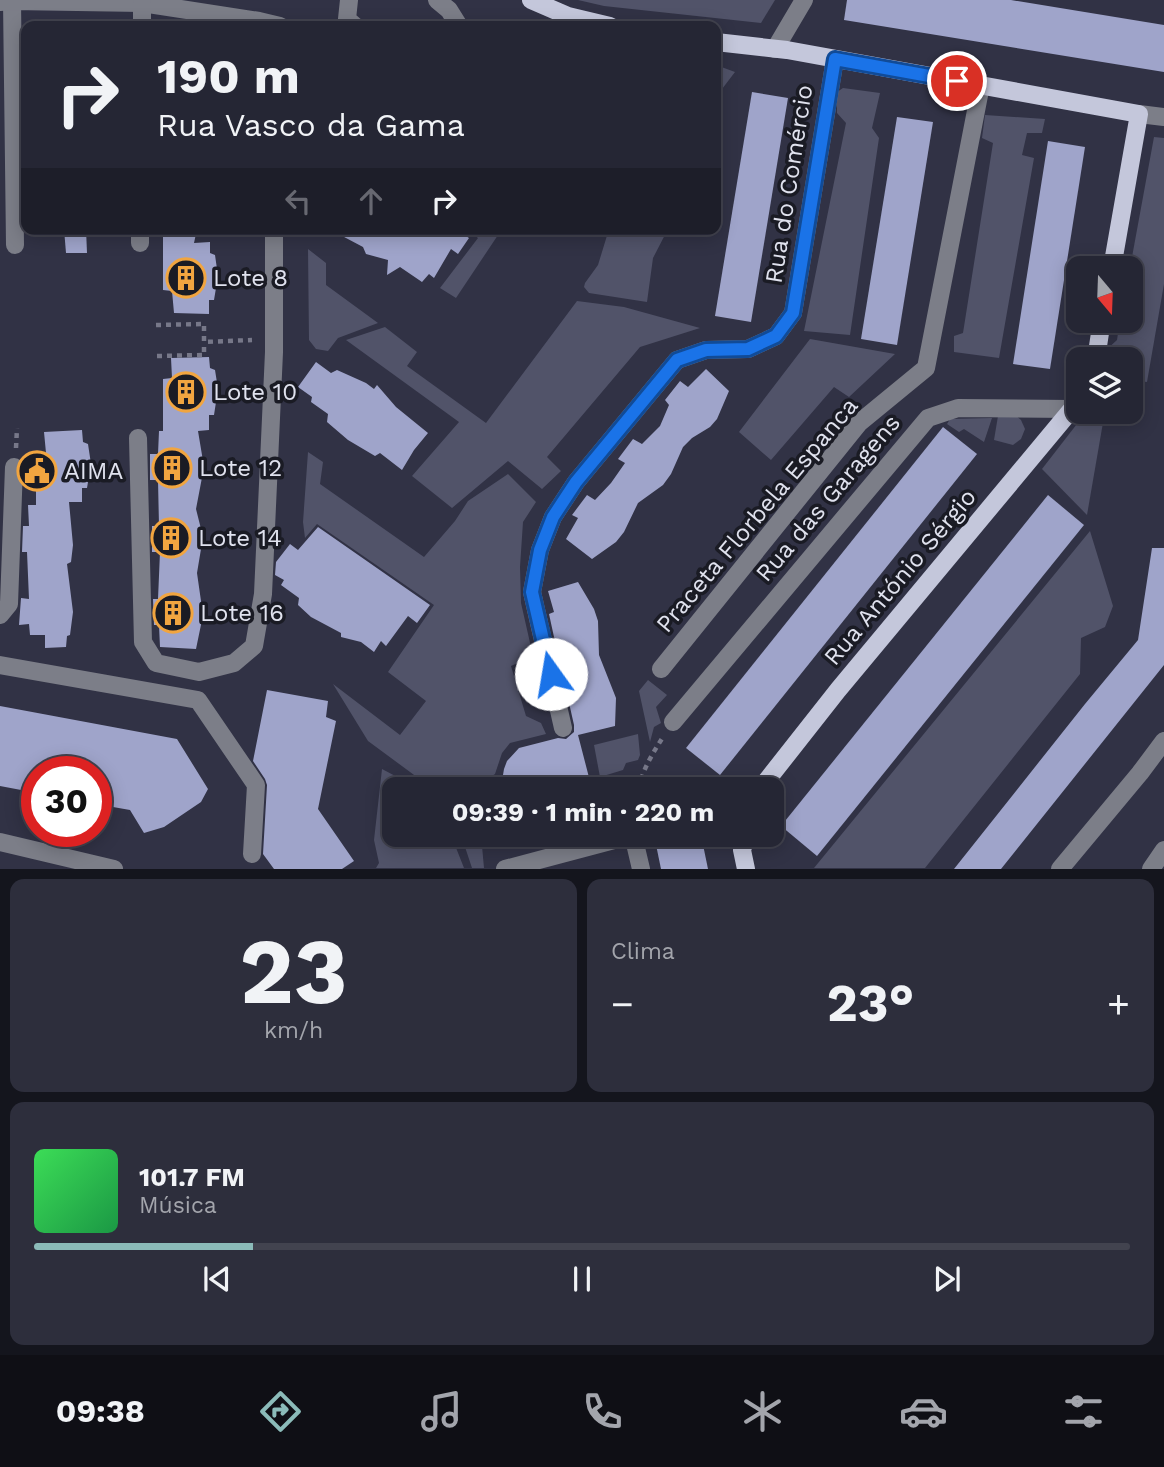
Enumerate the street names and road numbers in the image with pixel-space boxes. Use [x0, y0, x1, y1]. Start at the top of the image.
street label: Rua do Comércio [759, 83, 819, 285]
street label: Praceta Florbela Espanca [651, 392, 863, 638]
street label: Rua das Garagens [750, 409, 906, 587]
street label: Rua António Sérgio [818, 483, 982, 671]

